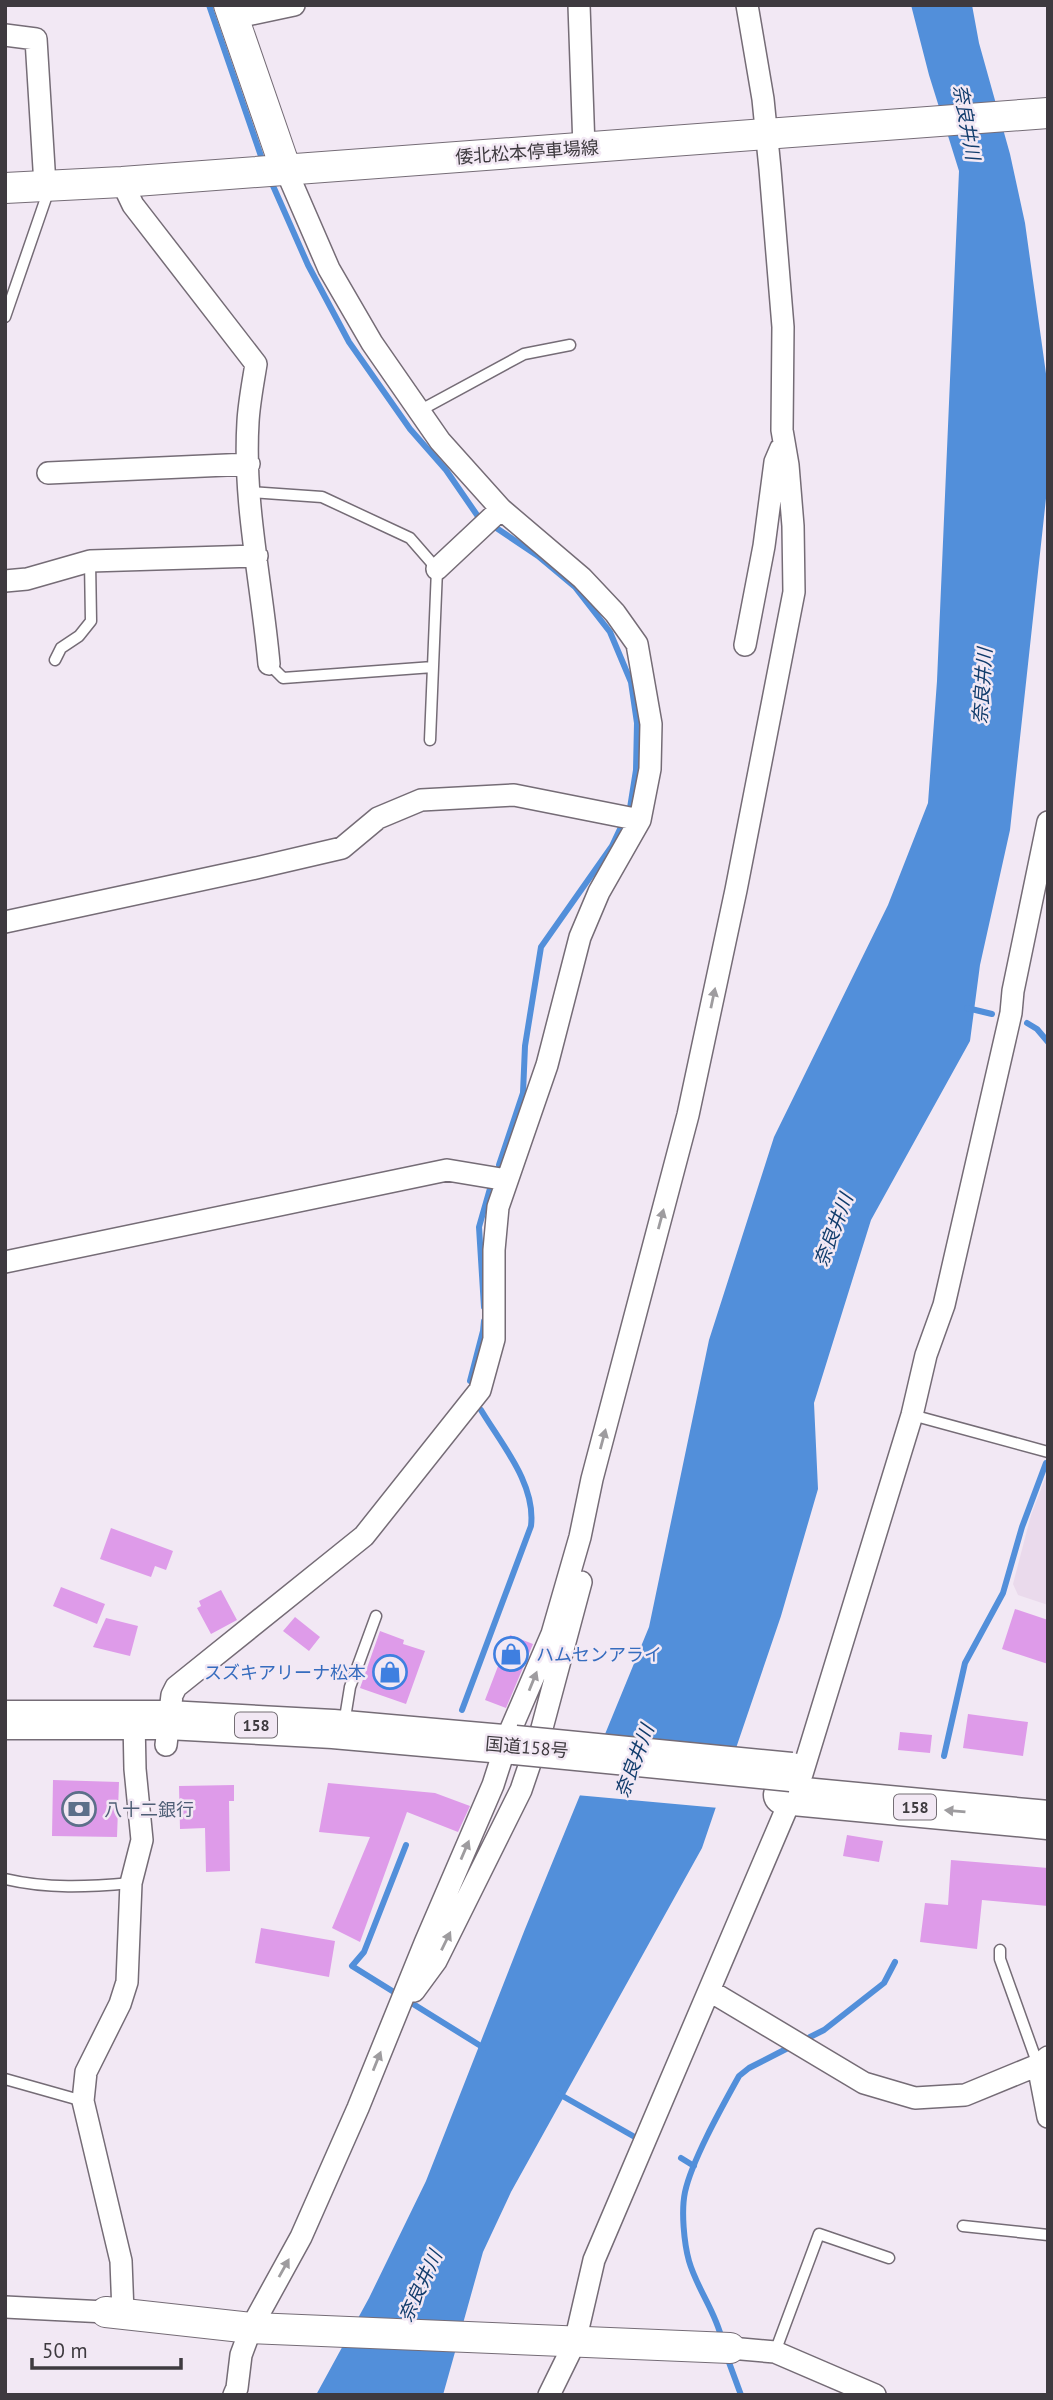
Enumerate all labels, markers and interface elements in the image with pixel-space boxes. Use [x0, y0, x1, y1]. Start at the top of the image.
water label: 奈良井川 [949, 82, 986, 163]
street label: 倭北松本停車場線 [454, 136, 600, 168]
water label: 奈良井川 [967, 645, 997, 725]
one-way arrow [708, 987, 719, 1009]
water label: 奈良井川 [808, 1188, 859, 1270]
one-way arrow [656, 1208, 667, 1230]
one-way arrow [598, 1429, 608, 1450]
shop icon: ハムセンアライ [492, 1635, 530, 1673]
place label: ハムセンアライ [536, 1643, 662, 1666]
shop icon: スズキアリーナ松本 [371, 1653, 409, 1691]
place label: スズキアリーナ松本 [204, 1661, 366, 1684]
one-way arrow [527, 1670, 538, 1691]
road number: 158 [235, 1712, 277, 1737]
water label: 奈良井川 [609, 1719, 660, 1801]
street label: 国道158号 [484, 1732, 570, 1762]
bank icon: 八十二銀行 [60, 1790, 98, 1828]
road number: 158 [894, 1795, 936, 1820]
place label: 八十二銀行 [104, 1798, 194, 1821]
one-way arrow [944, 1805, 966, 1816]
one-way arrow [459, 1840, 470, 1861]
one-way arrow [441, 1931, 452, 1951]
one-way arrow [372, 2050, 383, 2071]
water label: 奈良井川 [393, 2245, 448, 2326]
one-way arrow [278, 2258, 290, 2278]
scale bar [32, 2326, 180, 2370]
text: 50 m [42, 2337, 88, 2364]

